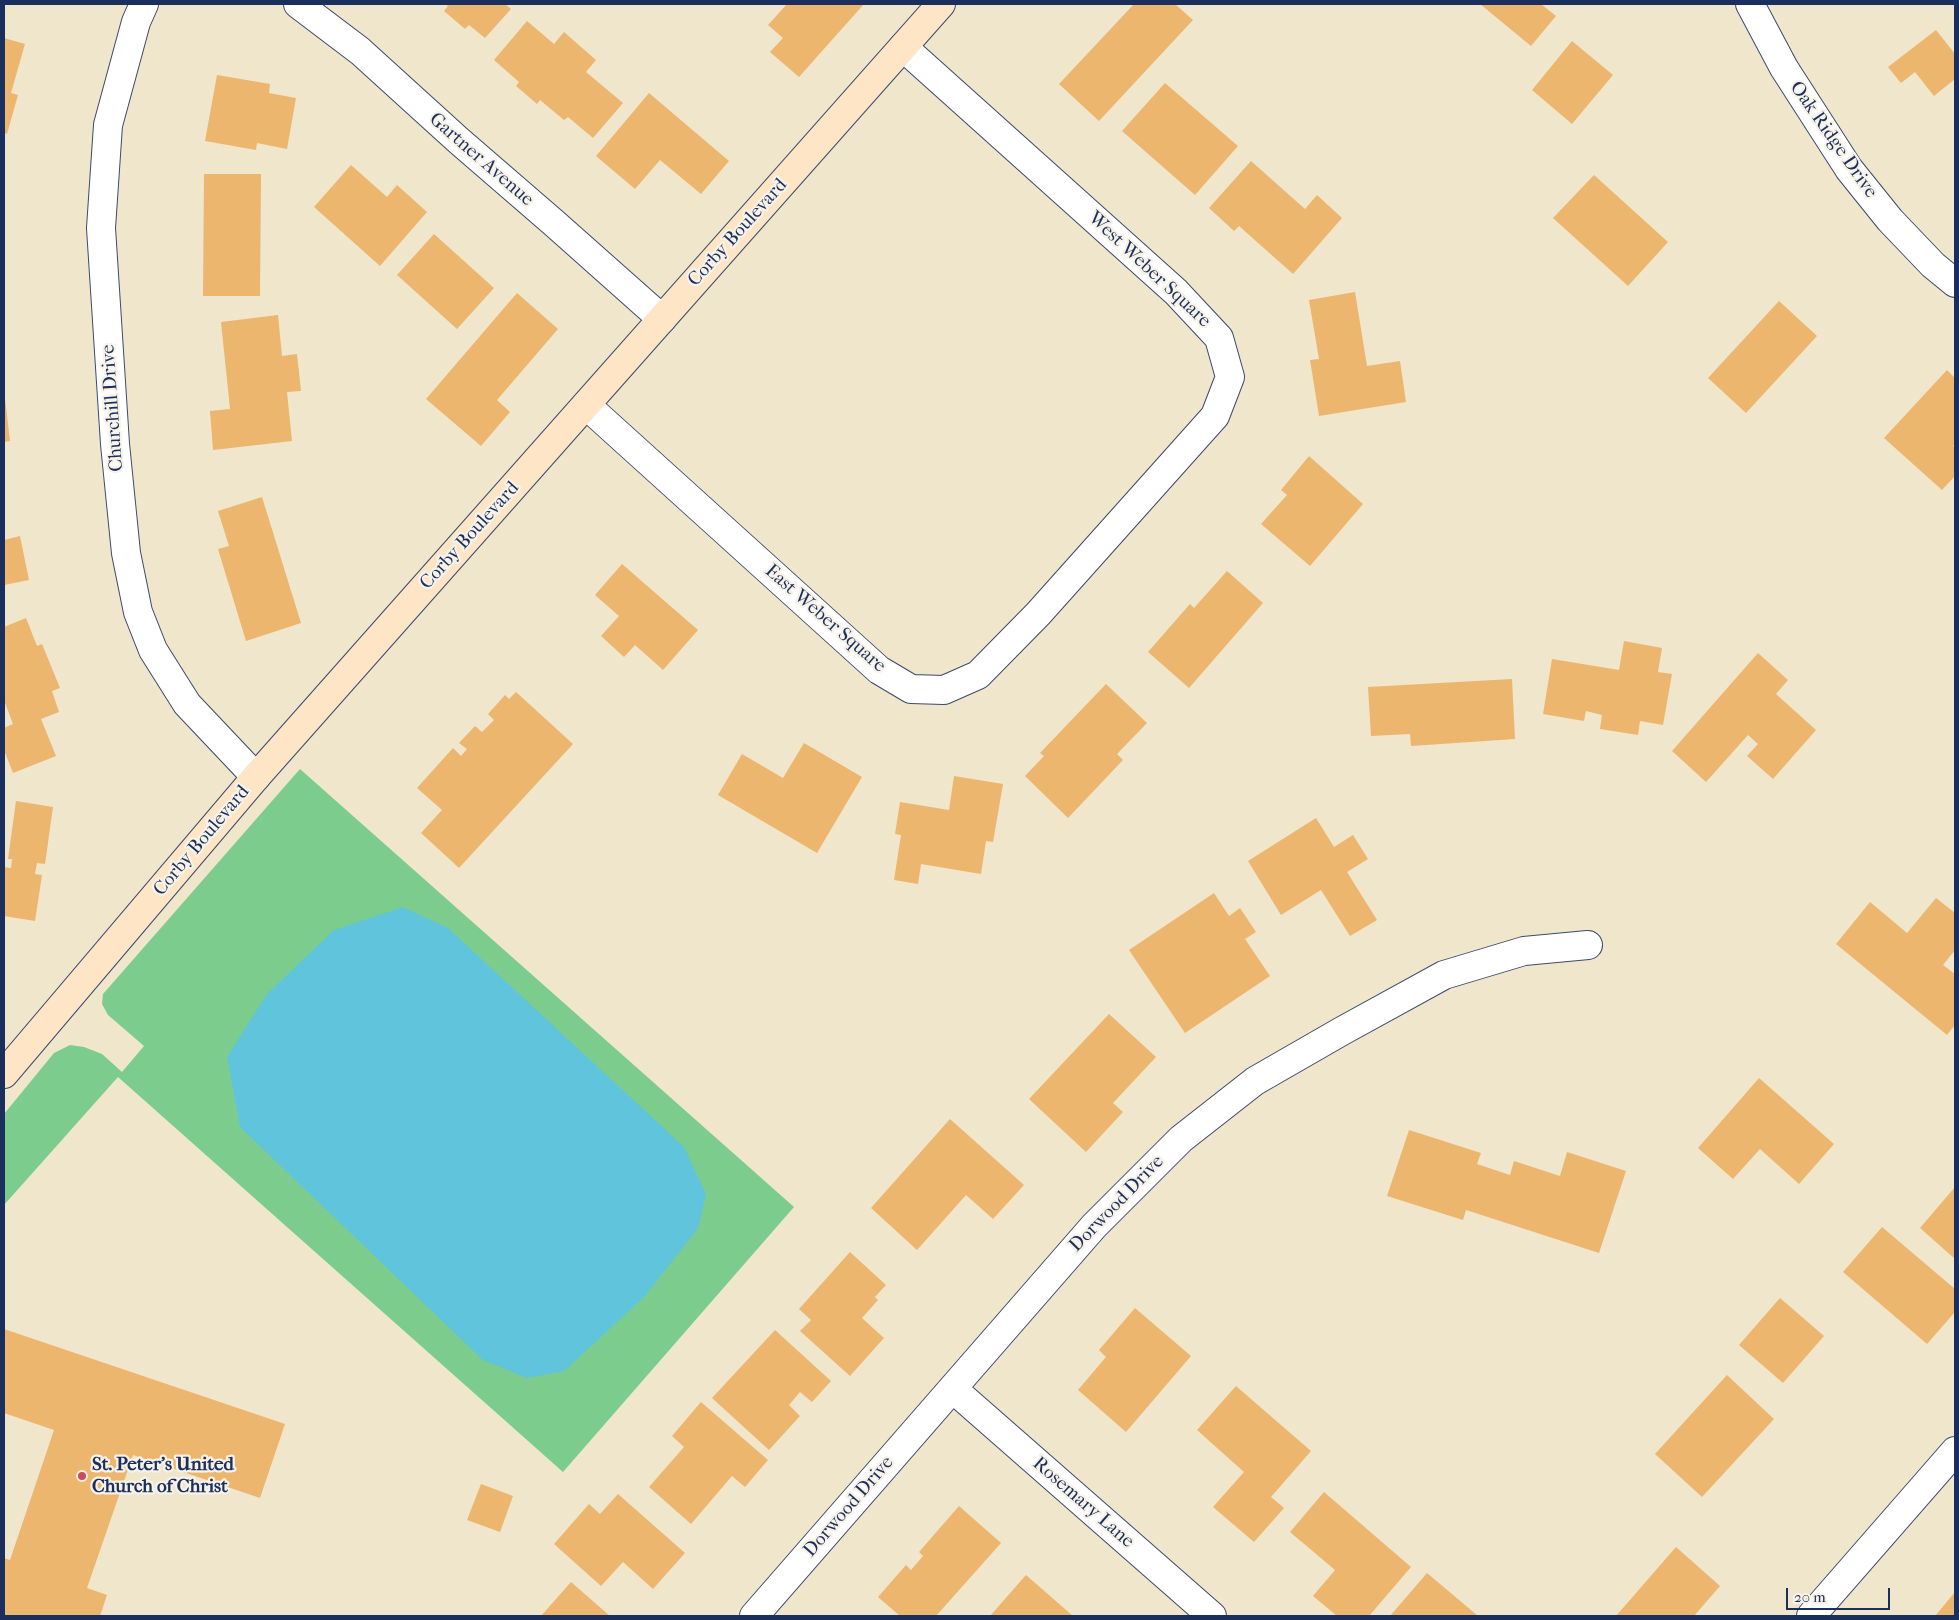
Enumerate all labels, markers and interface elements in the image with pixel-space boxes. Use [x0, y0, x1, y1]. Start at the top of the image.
street label: Oak Ridge Drive [1784, 77, 1882, 203]
street label: Gartner Avenue [424, 108, 538, 212]
street label: Corby Boulevard [684, 174, 792, 292]
street label: West Weber Square [1083, 207, 1215, 333]
street label: Churchill Drive [97, 344, 129, 472]
street label: Corby Boulevard [416, 477, 524, 595]
street label: East Weber Square [760, 560, 890, 678]
street label: Corby Boulevard [149, 781, 255, 901]
street label: Dorwood Drive [1065, 1151, 1169, 1257]
street label: Dorwood Drive [799, 1452, 899, 1562]
street label: Rosemary Lane [1028, 1453, 1138, 1553]
place label: St. Peter's United Church of Christ [92, 1454, 234, 1498]
marker: St. Peter's United Church of Christ [76, 1470, 88, 1482]
scale bar [1789, 1578, 1893, 1610]
text: 20 m [1794, 1588, 1826, 1606]

